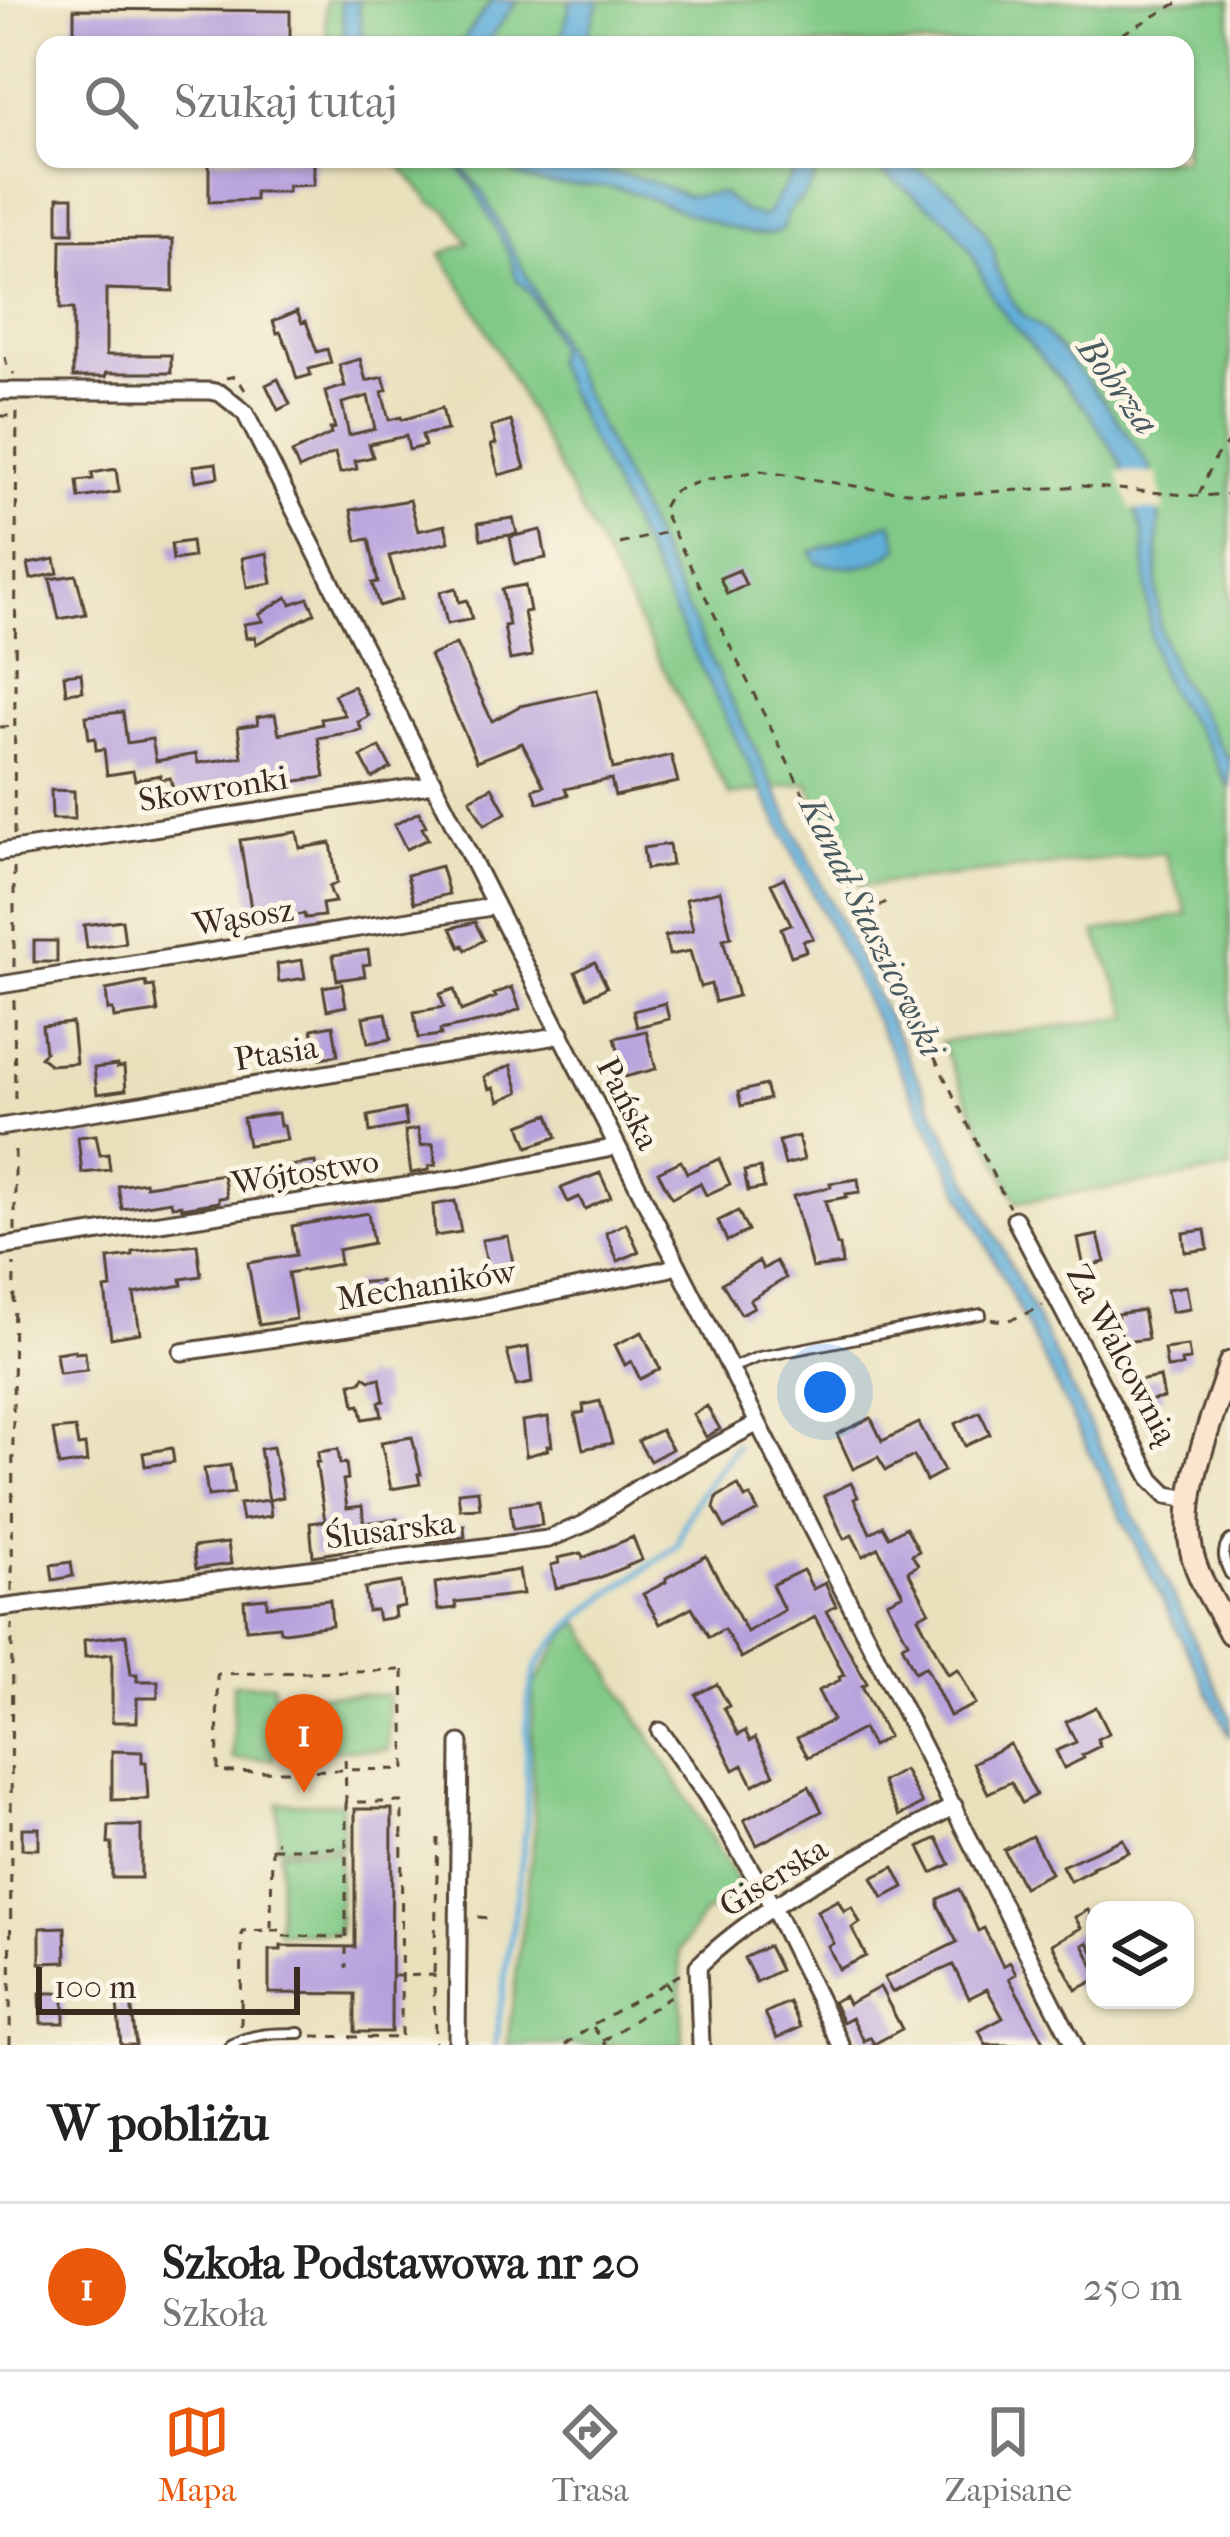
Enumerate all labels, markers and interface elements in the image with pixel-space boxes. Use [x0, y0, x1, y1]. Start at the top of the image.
search box [36, 36, 1194, 168]
icon: search [78, 69, 144, 135]
text: Szukaj tutaj [174, 76, 397, 129]
water label: Bobrza [1068, 327, 1168, 443]
street label: Skowronki [136, 758, 291, 821]
water label: Kanał Staszicowski [790, 787, 954, 1066]
street label: Wąsosz [189, 890, 296, 945]
street label: Ptasia [232, 1028, 322, 1079]
street label: Pańska [588, 1051, 668, 1157]
street label: Wójtostwo [228, 1142, 382, 1204]
street label: Mechaników [334, 1252, 520, 1319]
street label: Za Walcownią [1058, 1258, 1186, 1452]
your location [795, 1362, 855, 1422]
street label: Ślusarska [323, 1502, 458, 1558]
pin: 1 [265, 1694, 343, 1793]
street label: Giserska [713, 1829, 836, 1926]
map controls [1086, 1901, 1194, 2009]
button: layers [1086, 1901, 1194, 2009]
scale bar [36, 1961, 300, 2014]
text: 100 m [54, 1968, 137, 2007]
text: W pobliżu [48, 2093, 269, 2153]
text: Szkoła Podstawowa nr 20 [162, 2237, 640, 2290]
text: 1 [80, 2264, 94, 2310]
text: 250 m [1083, 2264, 1182, 2310]
text: Szkoła [162, 2290, 267, 2336]
tab: Mapa [158, 2399, 236, 2510]
tab: Trasa [552, 2399, 629, 2510]
tab: Zapisane [944, 2399, 1072, 2510]

